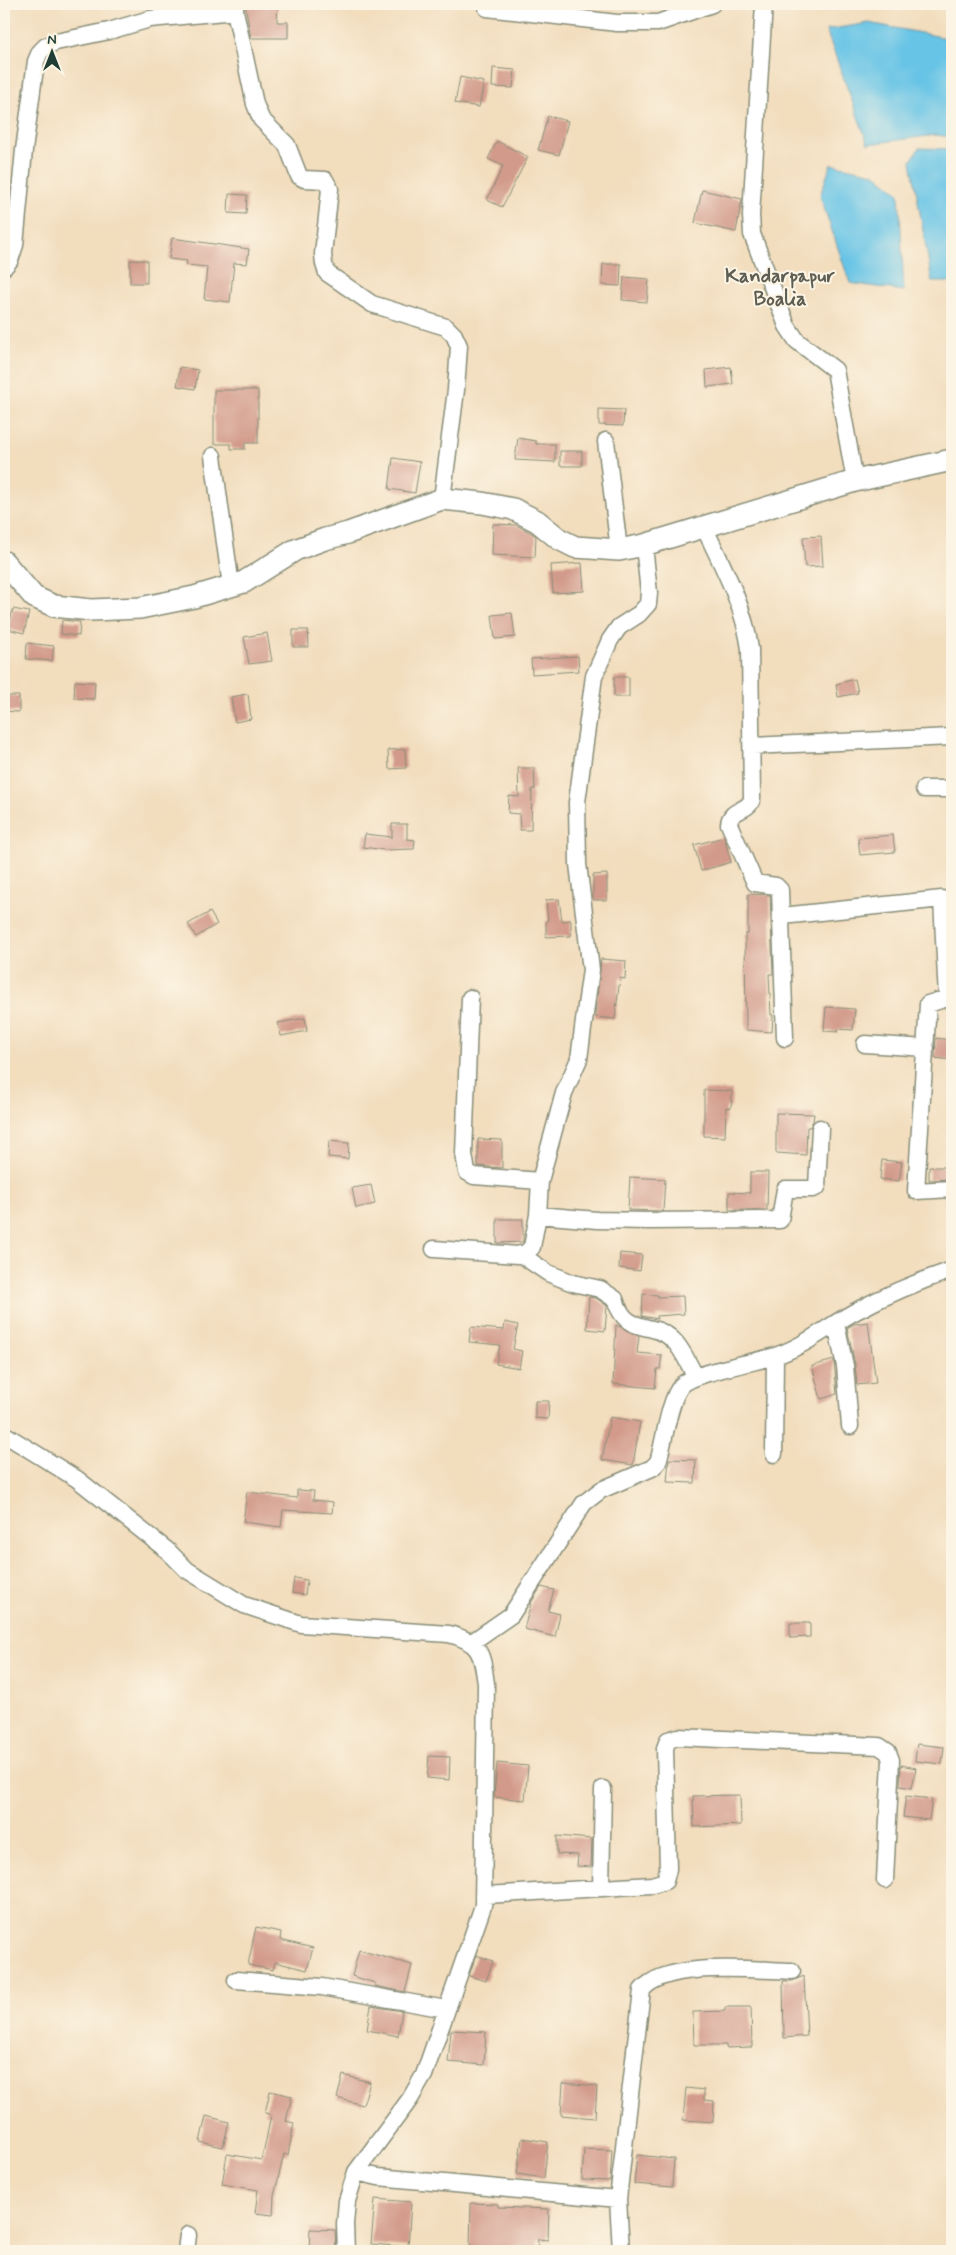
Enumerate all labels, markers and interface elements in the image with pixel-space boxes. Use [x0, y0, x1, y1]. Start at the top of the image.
north arrow [28, 28, 78, 78]
text: N [47, 31, 57, 49]
district label: Kandarpapur Boalia [725, 263, 836, 313]

